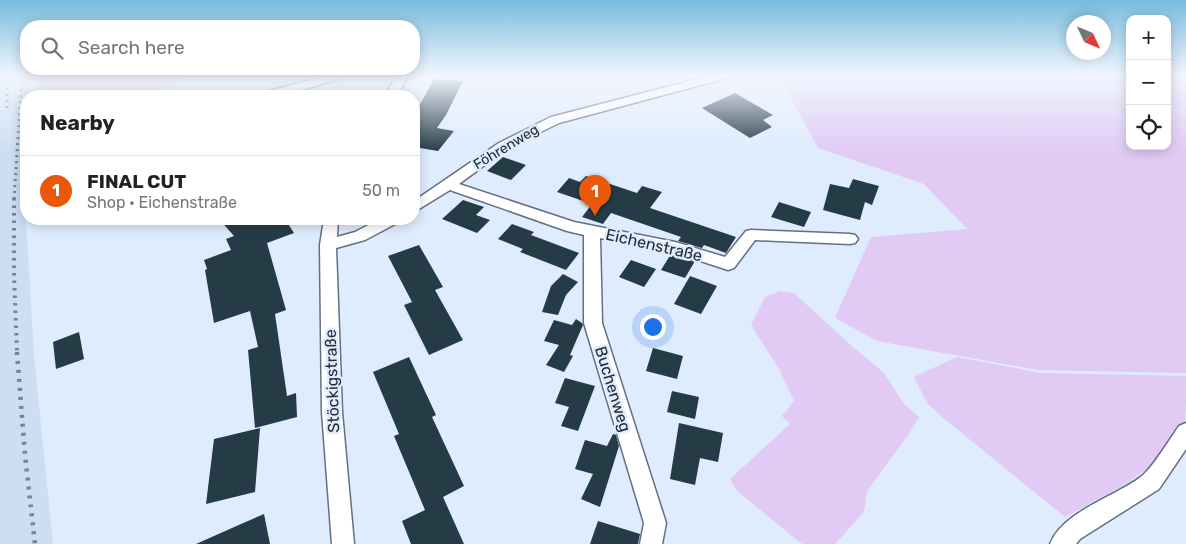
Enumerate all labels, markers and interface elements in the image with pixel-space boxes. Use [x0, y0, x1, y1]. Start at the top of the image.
north arrow [1066, 15, 1111, 60]
map controls [1126, 15, 1171, 150]
button: + [1126, 15, 1171, 60]
search box [20, 20, 420, 75]
icon: search [38, 34, 66, 62]
text: Search here [78, 36, 185, 59]
button: − [1126, 60, 1171, 105]
button: locate [1126, 105, 1171, 150]
text: Nearby [40, 110, 115, 135]
street label: Föhrenweg [470, 121, 542, 173]
text: FINAL CUT [87, 170, 186, 193]
pin: 1 [579, 175, 611, 216]
text: 1 [52, 181, 60, 200]
text: 50 m [362, 181, 400, 200]
text: Shop · Eichenstraße [87, 193, 237, 212]
street label: Eichenstraße [604, 225, 704, 265]
your location [640, 314, 666, 340]
street label: Stöckigstraße [321, 329, 343, 433]
street label: Buchenweg [591, 344, 635, 434]

